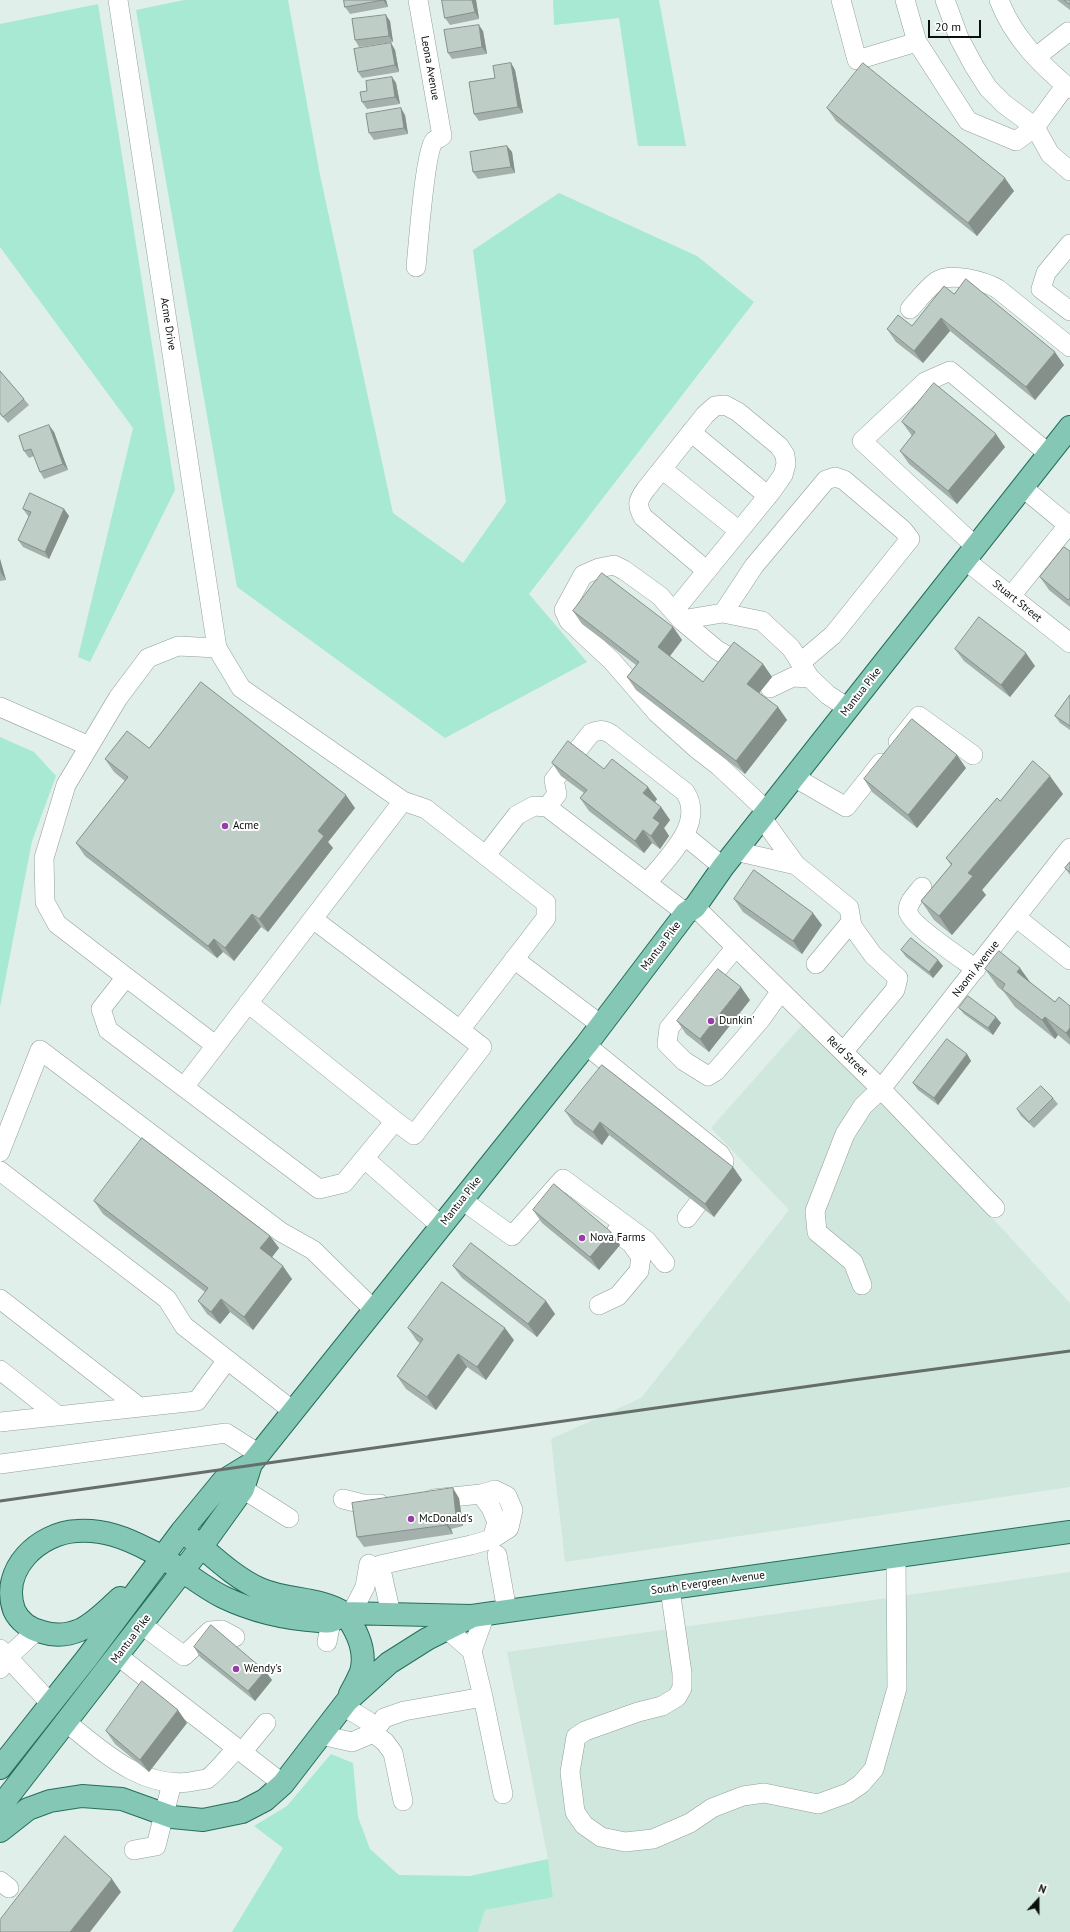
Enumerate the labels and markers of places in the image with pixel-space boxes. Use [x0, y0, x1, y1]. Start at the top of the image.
place label: Acme [233, 819, 259, 833]
marker: Acme [220, 821, 230, 831]
place label: Dunkin' [719, 1014, 755, 1028]
marker: Dunkin' [706, 1016, 716, 1026]
place label: Nova Farms [590, 1231, 645, 1245]
marker: Nova Farms [577, 1233, 587, 1243]
place label: McDonald's [419, 1512, 473, 1526]
marker: McDonald's [406, 1514, 416, 1524]
place label: Wendy's [244, 1662, 282, 1676]
marker: Wendy's [231, 1664, 241, 1674]

